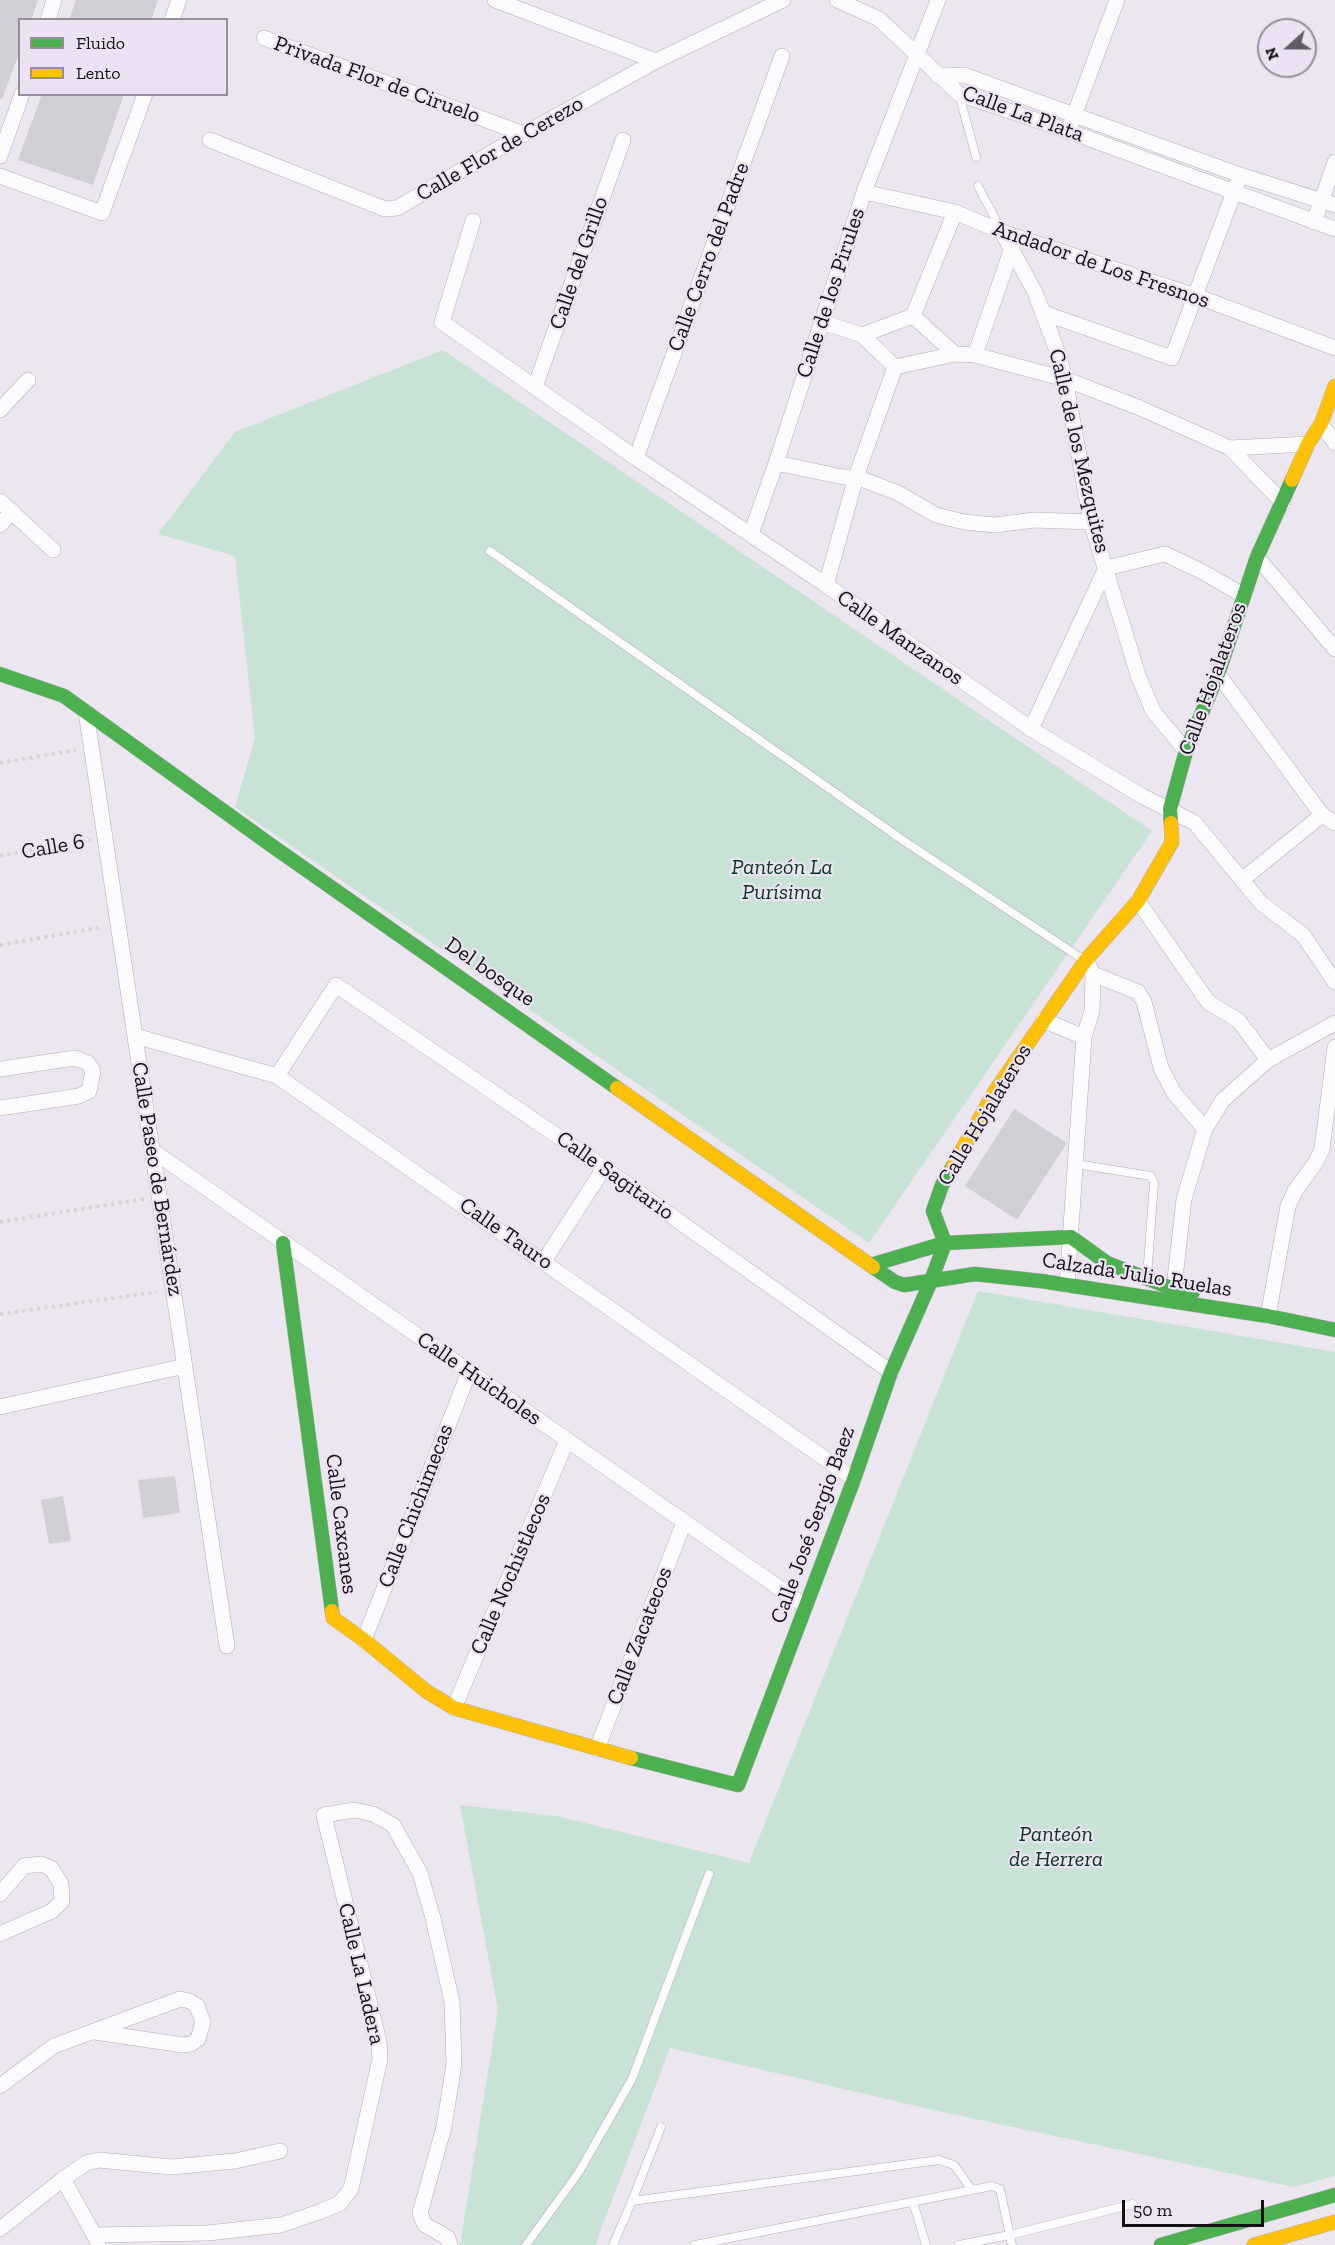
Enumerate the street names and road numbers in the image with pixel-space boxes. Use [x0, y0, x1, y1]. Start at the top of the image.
street label: Privada Flor de Ciruelo [270, 30, 484, 130]
street label: Calle La Plata [959, 80, 1087, 148]
street label: Calle Flor de Cerezo [412, 90, 588, 208]
street label: Calle Cerro del Padre [663, 159, 755, 355]
street label: Calle del Grillo [544, 193, 614, 333]
street label: Calle de los Pirules [791, 205, 871, 381]
street label: Andador de Los Fresnos [989, 215, 1213, 315]
street label: Calle de los Mezquites [1043, 346, 1115, 556]
street label: Calle Manzanos [832, 585, 968, 691]
street label: Calle Hojalateros [1173, 599, 1253, 759]
street label: Calle 6 [19, 828, 87, 866]
street label: Del bosque [440, 931, 540, 1013]
street label: Calle Hojalateros [932, 1039, 1038, 1191]
street label: Calle Paseo de Bernárdez [125, 1060, 189, 1298]
street label: Calle Sagitario [551, 1126, 679, 1226]
street label: Calle Tauro [454, 1192, 558, 1276]
street label: Calzada Julio Ruelas [1040, 1247, 1234, 1303]
street label: Calle Huicholes [412, 1326, 546, 1432]
street label: Calle Chichimecas [373, 1421, 459, 1591]
street label: Calle José Sergio Baez [765, 1423, 861, 1627]
street label: Calle Caxcanes [319, 1452, 363, 1596]
street label: Calle Nochistlecos [465, 1489, 557, 1659]
street label: Calle Zacatecos [602, 1563, 678, 1709]
street label: Calle La Ladera [332, 1901, 390, 2047]

